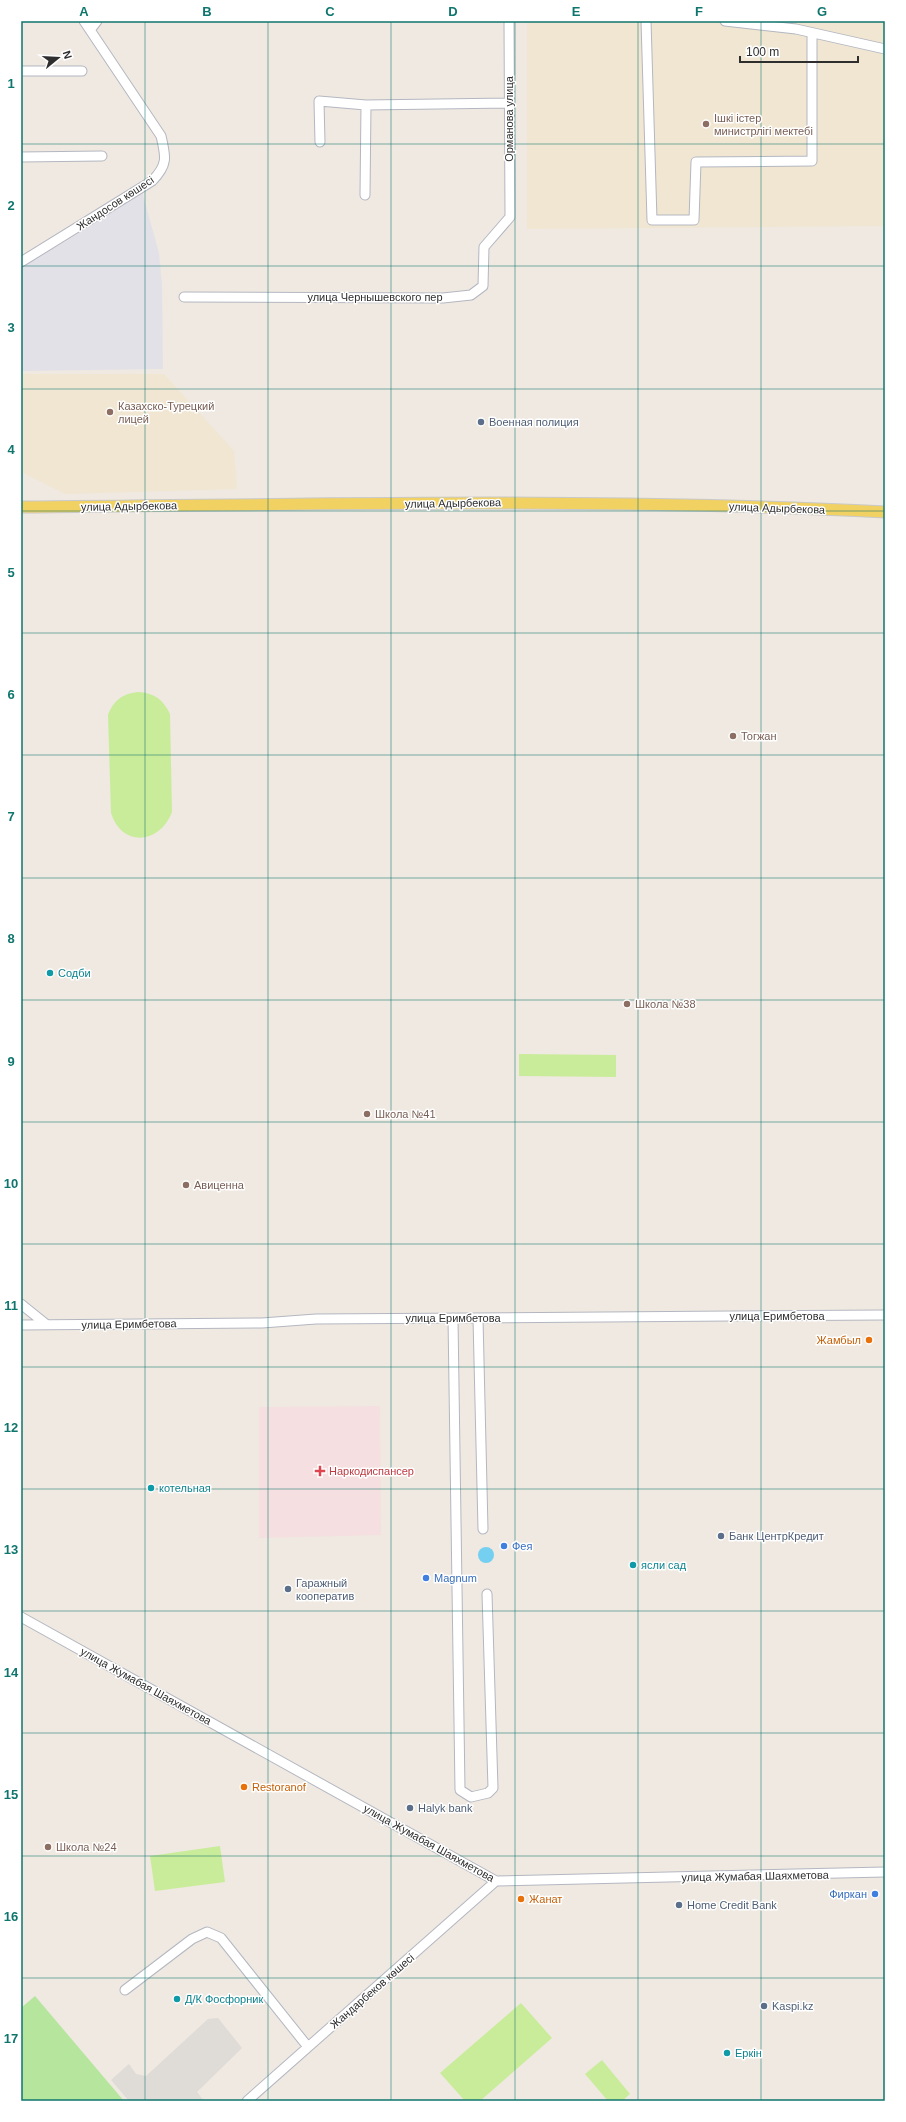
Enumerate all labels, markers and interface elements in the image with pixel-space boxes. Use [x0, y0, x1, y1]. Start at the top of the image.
text: A [79, 4, 89, 19]
text: B [202, 4, 212, 19]
text: C [325, 4, 335, 19]
text: D [448, 4, 458, 19]
text: E [572, 4, 581, 19]
text: F [695, 4, 703, 19]
text: G [817, 4, 827, 19]
north arrow [38, 38, 78, 78]
scale bar [740, 38, 858, 64]
text: 100 m [746, 45, 779, 59]
text: N [61, 49, 74, 61]
street label: Орманова улица [503, 75, 515, 162]
text: 1 [7, 76, 15, 91]
place label: Ішкі істер министрлігі мектебі [714, 112, 813, 137]
marker: Ішкі істер министрлігі мектебі [701, 119, 711, 129]
street label: Жандосов көшесі [74, 174, 156, 232]
text: 2 [7, 198, 15, 213]
street label: улица Чернышевского пер [307, 291, 443, 303]
text: 3 [7, 320, 15, 335]
place label: Казахско-Турецкий лицей [118, 400, 214, 425]
marker: Казахско-Турецкий лицей [105, 407, 115, 417]
place label: Военная полиция [489, 416, 579, 428]
marker: Военная полиция [476, 417, 486, 427]
text: 4 [7, 442, 15, 457]
street label: улица Адырбекова [405, 496, 502, 510]
street label: улица Адырбекова [81, 499, 178, 513]
street label: улица Адырбекова [729, 500, 826, 516]
text: 5 [7, 565, 15, 580]
text: 6 [7, 687, 15, 702]
place label: Тогжан [741, 730, 777, 742]
marker: Тогжан [728, 731, 738, 741]
text: 7 [7, 809, 15, 824]
text: 8 [7, 931, 15, 946]
place label: Содби [58, 967, 91, 979]
marker: Содби [45, 968, 55, 978]
place label: Школа №38 [635, 998, 696, 1010]
marker: Школа №38 [622, 999, 632, 1009]
text: 9 [7, 1054, 15, 1069]
place label: Школа №41 [375, 1108, 436, 1120]
marker: Школа №41 [362, 1109, 372, 1119]
text: 10 [4, 1176, 18, 1191]
place label: Авиценна [194, 1179, 245, 1191]
marker: Авиценна [181, 1180, 191, 1190]
text: 11 [4, 1298, 18, 1313]
street label: улица Еримбетова [729, 1310, 825, 1322]
street label: улица Еримбетова [405, 1312, 501, 1324]
street label: улица Еримбетова [81, 1317, 178, 1331]
place label: Жамбыл [817, 1334, 861, 1346]
marker: Жамбыл [864, 1335, 874, 1345]
text: 12 [4, 1420, 18, 1435]
marker: Наркодиспансер [314, 1465, 326, 1477]
place label: Наркодиспансер [329, 1465, 414, 1477]
place label: котельная [159, 1482, 211, 1494]
marker: котельная [146, 1483, 156, 1493]
place label: Банк ЦентрКредит [729, 1530, 824, 1542]
marker: Банк ЦентрКредит [716, 1531, 726, 1541]
place label: Фея [512, 1540, 532, 1552]
marker: Фея [499, 1541, 509, 1551]
text: 13 [4, 1542, 18, 1557]
place label: ясли сад [641, 1559, 687, 1571]
marker: ясли сад [628, 1560, 638, 1570]
place label: Magnum [434, 1572, 477, 1584]
marker: Magnum [421, 1573, 431, 1583]
place label: Гаражный кооператив [296, 1577, 354, 1602]
marker: Гаражный кооператив [283, 1584, 293, 1594]
street label: улица Жумабая Шаяхметова [79, 1645, 214, 1727]
text: 14 [4, 1665, 19, 1680]
place label: Restoranof [252, 1781, 307, 1793]
marker: Restoranof [239, 1782, 249, 1792]
text: 15 [4, 1787, 18, 1802]
street label: улица Жумабая Шаяхметова [362, 1802, 497, 1884]
place label: Halyk bank [418, 1802, 473, 1814]
marker: Halyk bank [405, 1803, 415, 1813]
place label: Школа №24 [56, 1841, 117, 1853]
marker: Школа №24 [43, 1842, 53, 1852]
street label: улица Жумабая Шаяхметова [681, 1869, 830, 1883]
place label: Фиркан [829, 1888, 867, 1900]
marker: Фиркан [870, 1889, 880, 1899]
place label: Жанат [529, 1893, 562, 1905]
marker: Жанат [516, 1894, 526, 1904]
place label: Home Credit Bank [687, 1899, 777, 1911]
marker: Home Credit Bank [674, 1900, 684, 1910]
text: 16 [4, 1909, 18, 1924]
street label: Жандарбеков көшесі [328, 1951, 416, 2031]
place label: Д/К Фосфорник [185, 1993, 263, 2005]
marker: Д/К Фосфорник [172, 1994, 182, 2004]
place label: Kaspi.kz [772, 2000, 814, 2012]
marker: Kaspi.kz [759, 2001, 769, 2011]
text: 17 [4, 2031, 18, 2046]
place label: Еркін [735, 2047, 762, 2059]
marker: Еркін [722, 2048, 732, 2058]

